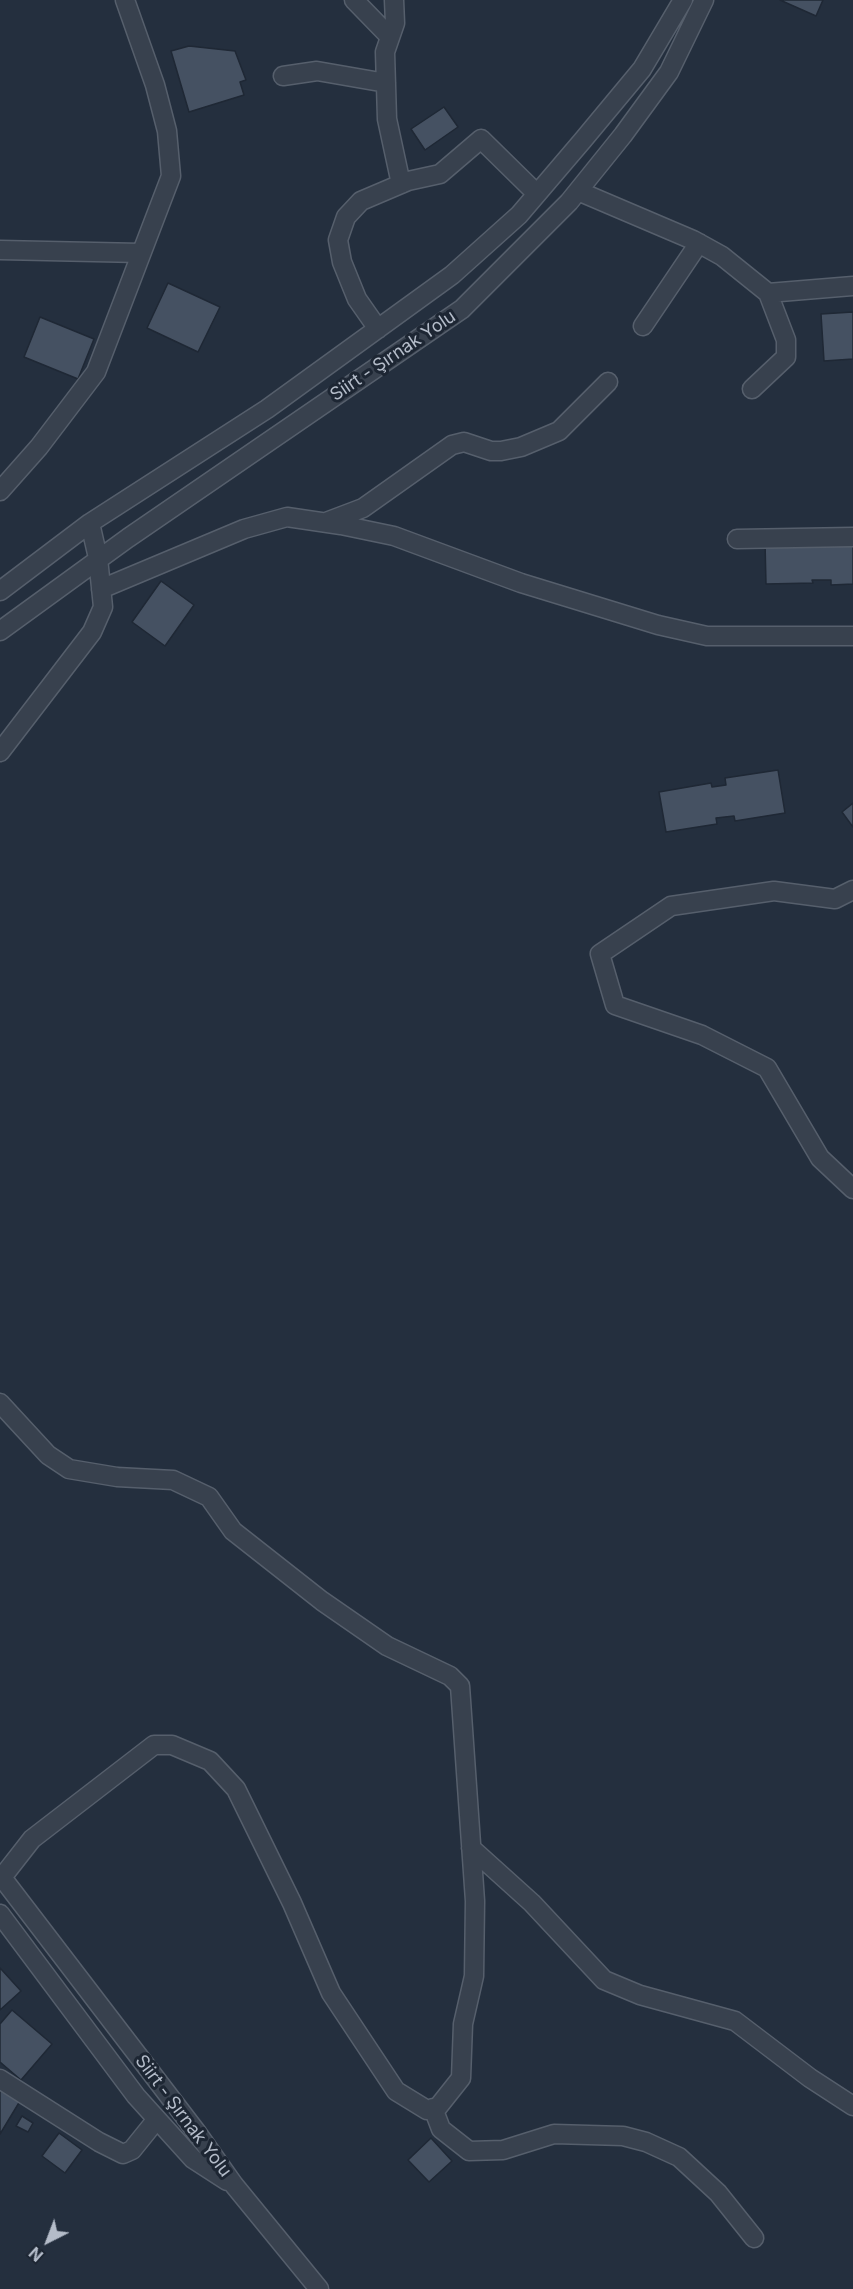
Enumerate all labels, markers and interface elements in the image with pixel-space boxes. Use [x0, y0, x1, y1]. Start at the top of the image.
street label: Siirt - Şırnak Yolu [326, 306, 460, 406]
street label: Siirt - Şırnak Yolu [130, 2051, 236, 2181]
north arrow [18, 2211, 78, 2271]
text: N [25, 2243, 47, 2266]

